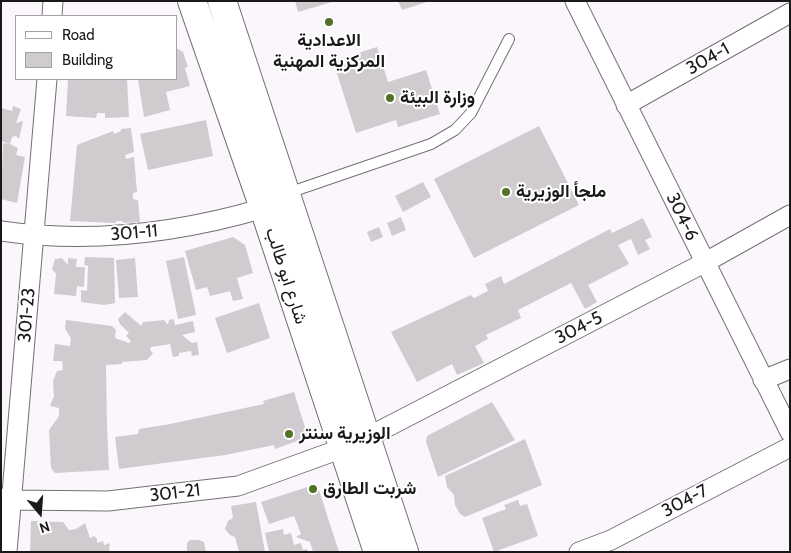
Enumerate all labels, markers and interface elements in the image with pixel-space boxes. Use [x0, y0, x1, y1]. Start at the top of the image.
legend [15, 15, 178, 80]
marker: الاعدادية المركزية المهنية [323, 16, 335, 28]
text: Road [62, 26, 95, 44]
place label: الاعدادية المركزية المهنية [273, 30, 385, 72]
street label: 304-1 [683, 38, 733, 80]
text: Building [62, 51, 113, 69]
place label: وزارة البيئة [400, 87, 475, 109]
marker: وزارة البيئة [384, 92, 396, 104]
place label: ملجأ الوزيرية [516, 181, 606, 203]
marker: ملجأ الوزيرية [500, 186, 512, 198]
street label: 304-6 [661, 190, 703, 244]
street label: 301-11 [110, 220, 158, 246]
street label: شارع ابو طالب [260, 225, 312, 327]
street label: 301-23 [14, 287, 40, 343]
street label: 304-5 [552, 307, 606, 349]
place label: الوزيرية سنتر [299, 423, 391, 445]
marker: الوزيرية سنتر [283, 428, 295, 440]
place label: شربت الطارق [323, 478, 416, 500]
street label: 301-21 [148, 479, 202, 507]
street label: 304-7 [658, 480, 712, 522]
marker: شربت الطارق [307, 483, 319, 495]
north arrow [15, 488, 65, 538]
text: N [37, 517, 52, 537]

